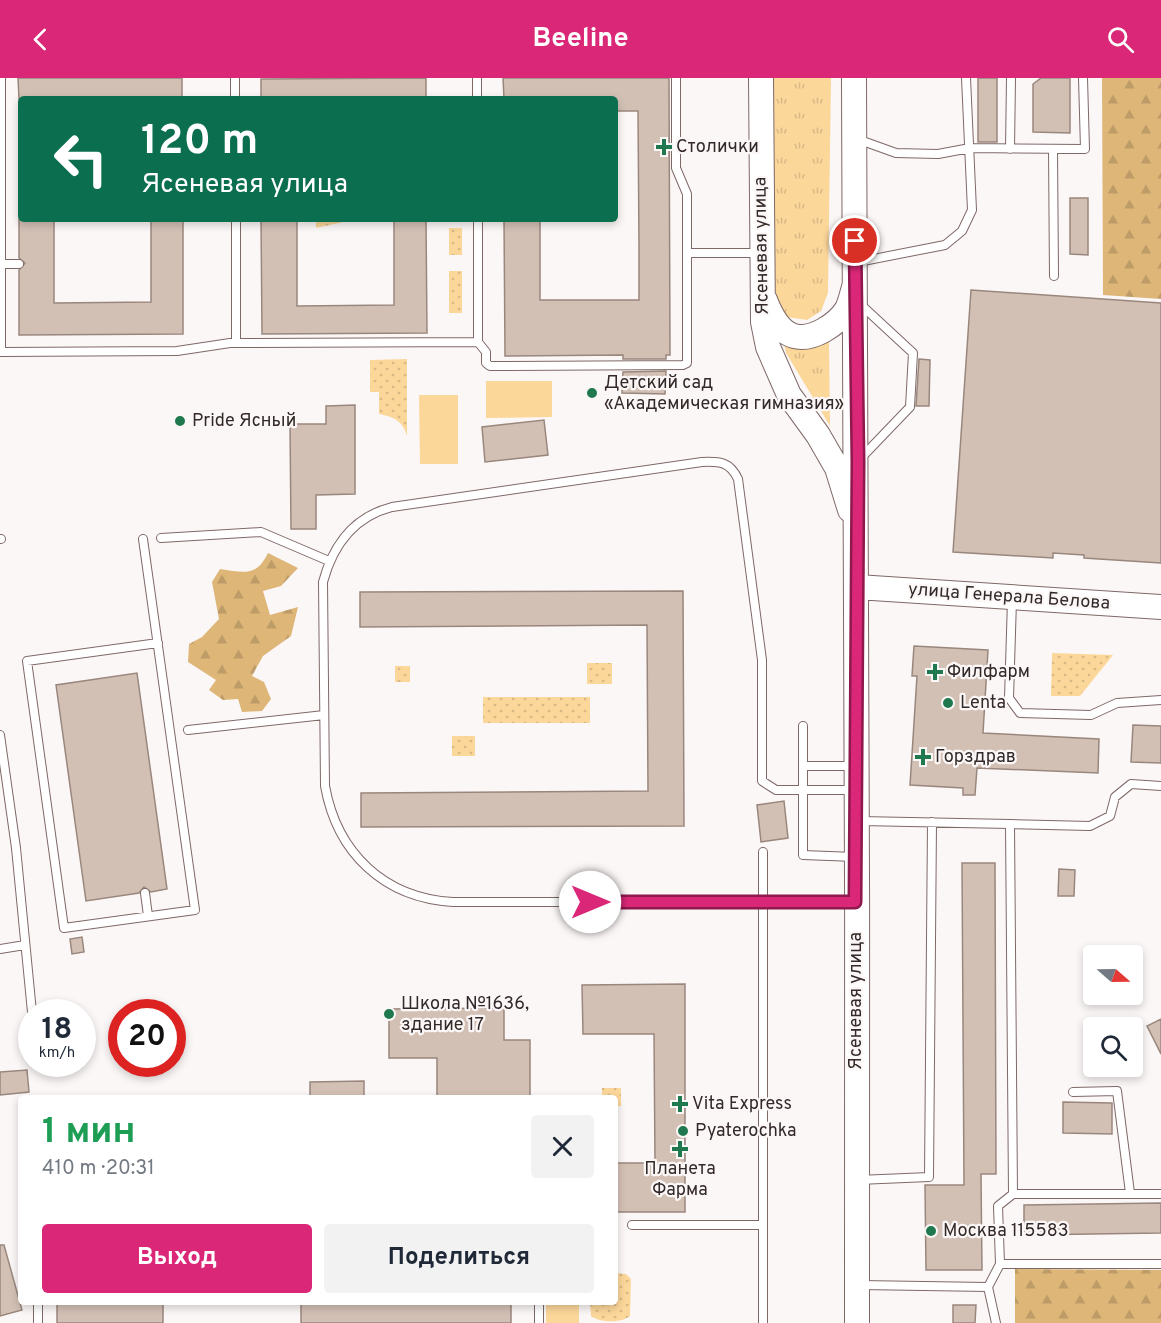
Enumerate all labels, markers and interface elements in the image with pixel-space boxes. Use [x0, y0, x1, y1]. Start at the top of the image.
text: Beeline [532, 22, 629, 56]
icon: back [24, 23, 57, 56]
icon: search [1104, 23, 1137, 56]
text: 120 m [141, 116, 258, 169]
icon: left [42, 120, 120, 198]
place label: Столички [676, 136, 759, 159]
marker: Столички [657, 140, 671, 154]
text: Ясеневая улица [141, 168, 348, 202]
street label: Ясеневая улица [749, 177, 775, 315]
pin [829, 215, 880, 266]
icon: arrive [838, 224, 871, 257]
place label: Детский сад «Академическая гимназия» [604, 372, 844, 416]
marker: Детский сад «Академическая гимназия» [585, 386, 599, 400]
place label: Pride Ясный [192, 410, 296, 433]
marker: Pride Ясный [173, 414, 187, 428]
street label: улица Генерала Белова [907, 578, 1111, 616]
place label: Филфарм [947, 661, 1030, 684]
marker: Филфарм [928, 665, 942, 679]
place label: Lenta [960, 692, 1006, 715]
marker: Lenta [941, 696, 955, 710]
place label: Горздрав [935, 746, 1016, 769]
marker: Горздрав [916, 750, 930, 764]
position arrow [558, 870, 622, 934]
street label: Ясеневая улица [845, 932, 868, 1070]
north arrow [1083, 945, 1143, 1005]
map controls [1083, 945, 1143, 1077]
place label: Школа №1636, здание 17 [401, 993, 529, 1037]
speed limit sign: 20 [108, 999, 186, 1077]
marker: Школа №1636, здание 17 [382, 1007, 396, 1021]
text: 18 [42, 1012, 72, 1049]
button: search [1083, 1017, 1143, 1077]
text: km/h [39, 1044, 75, 1063]
place label: Vita Express [692, 1093, 792, 1116]
marker: Vita Express [673, 1097, 687, 1111]
text: 1 мин [42, 1110, 136, 1156]
button: close [531, 1115, 594, 1178]
place label: Pyaterochka [695, 1120, 796, 1143]
marker: Pyaterochka [676, 1124, 690, 1138]
marker: Планета Фарма [673, 1142, 687, 1156]
text: 410 m · 20:31 [42, 1156, 155, 1182]
place label: Планета Фарма [644, 1158, 716, 1202]
place label: Москва 115583 [943, 1220, 1069, 1243]
button: Выход [42, 1224, 312, 1293]
button: Поделиться [324, 1224, 594, 1293]
marker: Москва 115583 [924, 1224, 938, 1238]

